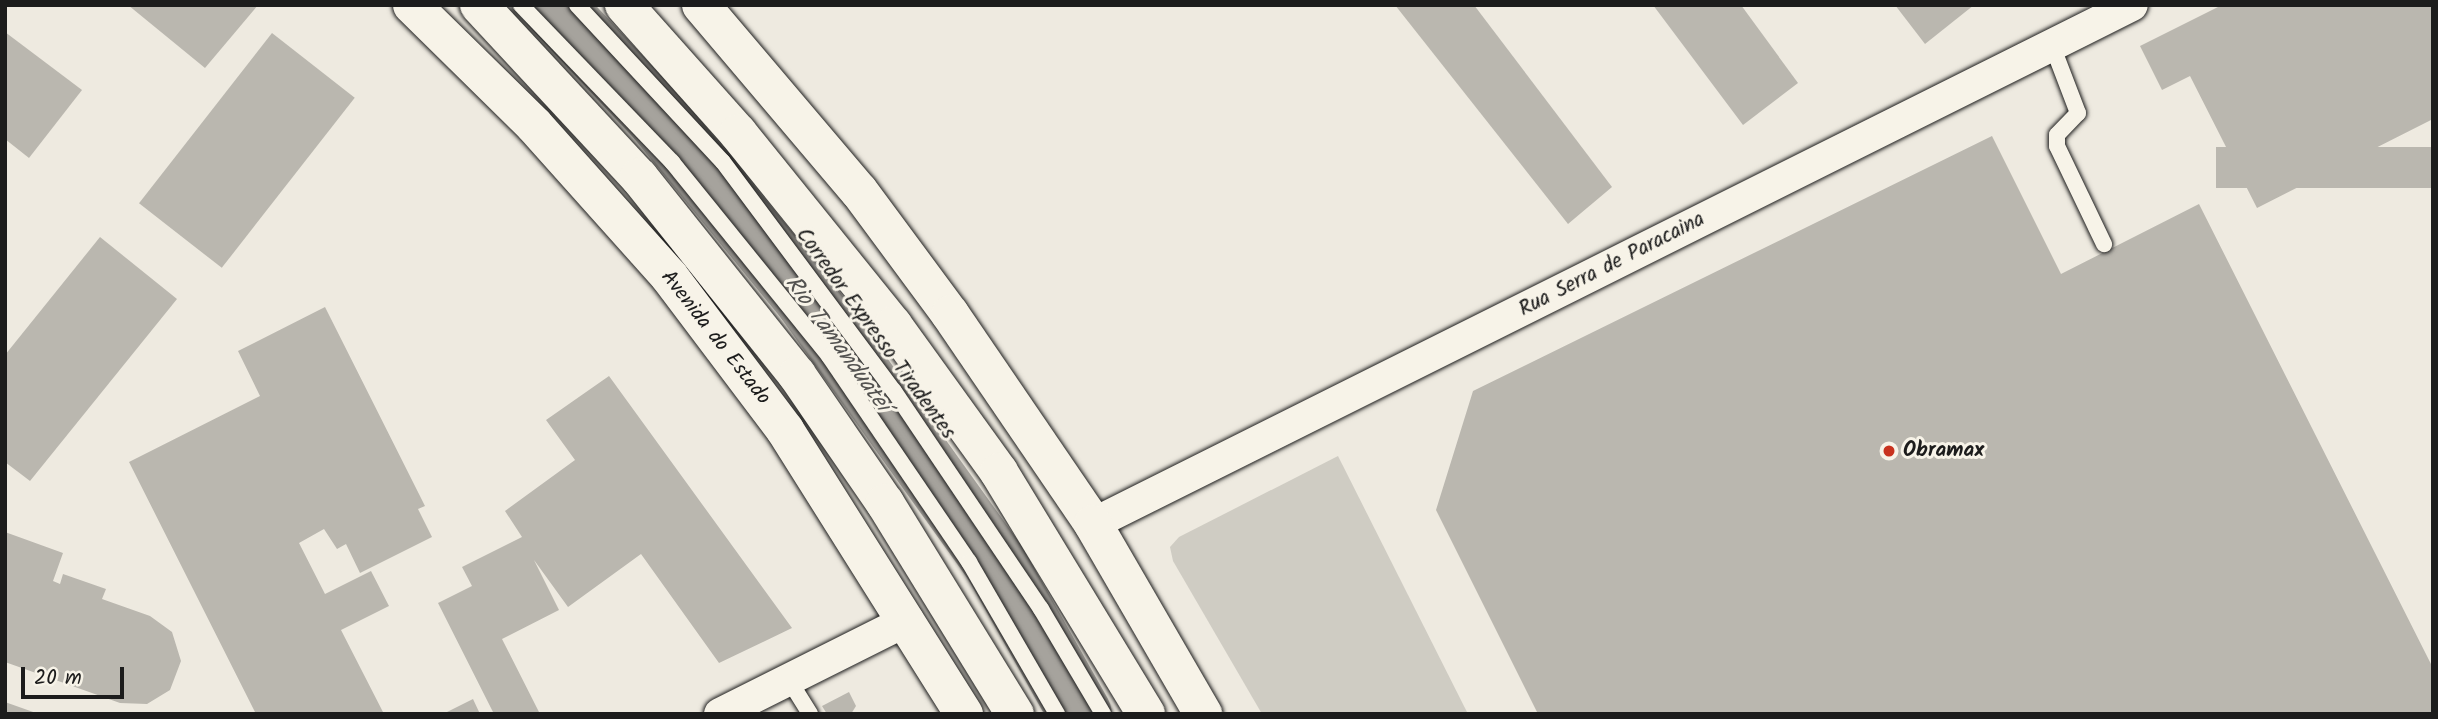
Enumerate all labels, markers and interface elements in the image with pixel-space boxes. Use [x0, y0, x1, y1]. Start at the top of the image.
street label: Rua Serra de Paracaina [1515, 207, 1709, 323]
street label: Corredor Expresso Tiradentes [790, 223, 960, 445]
street label: Avenida do Estado [655, 266, 775, 410]
water label: Rio Tamanduateí [779, 271, 895, 417]
place label: Obramax [1903, 438, 1984, 464]
marker: Obramax [1881, 443, 1897, 459]
scale bar [24, 652, 128, 696]
text: 20 m [34, 662, 82, 695]

